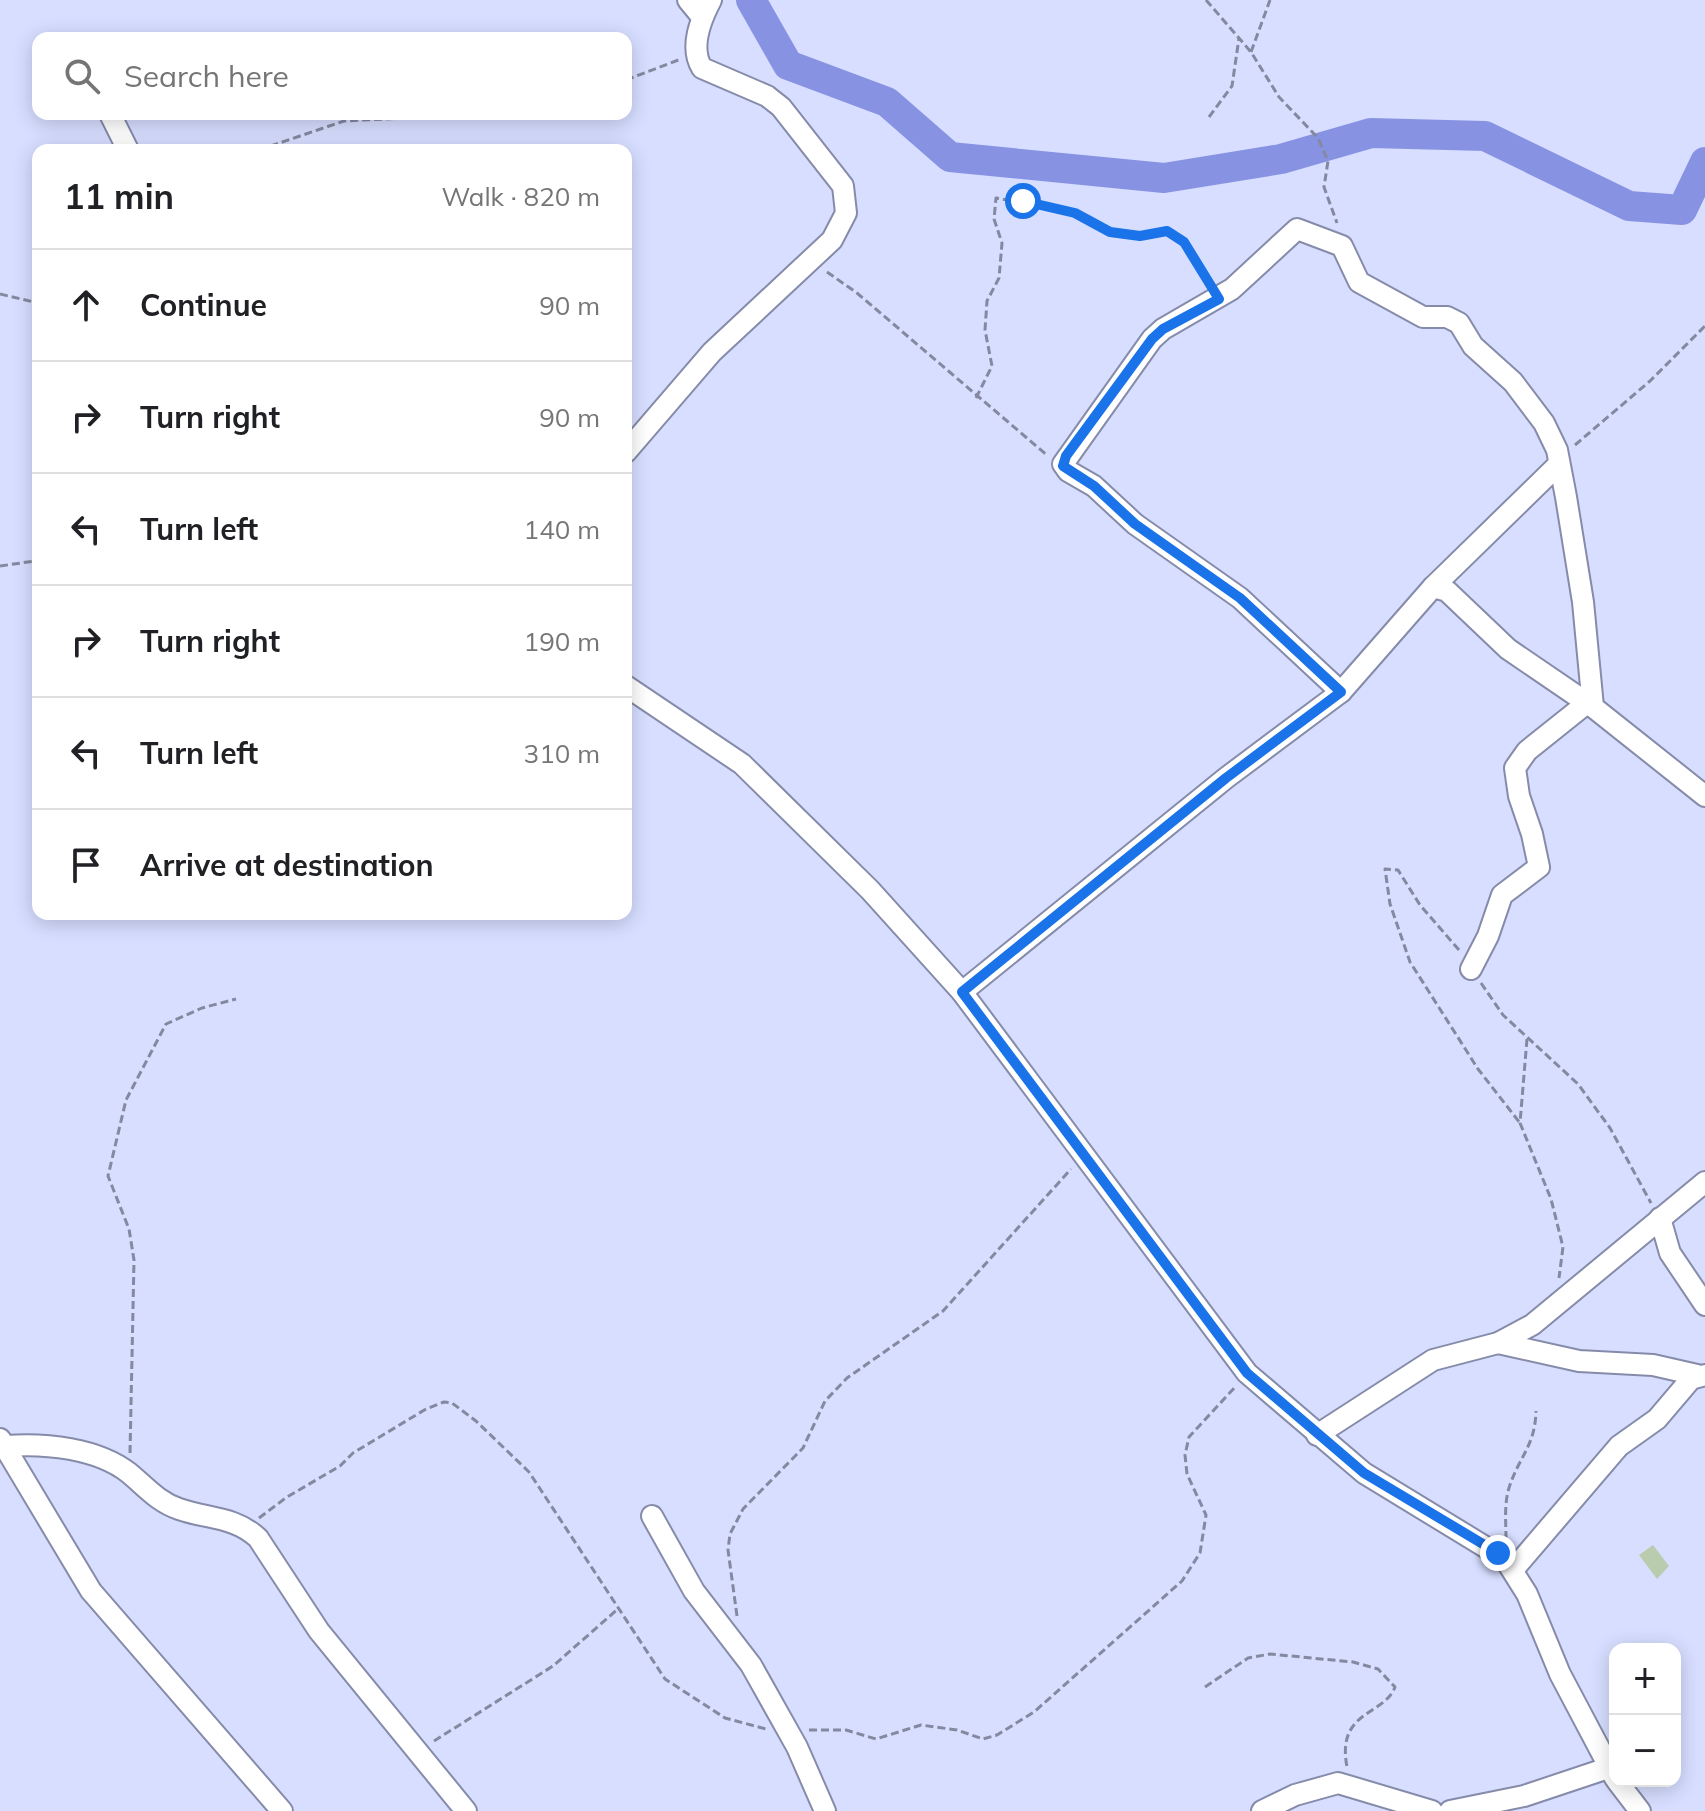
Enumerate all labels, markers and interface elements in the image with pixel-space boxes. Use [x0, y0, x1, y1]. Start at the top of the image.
search box [32, 32, 632, 120]
icon: search [60, 54, 104, 98]
text: Search here [124, 57, 289, 95]
text: 11 min [64, 175, 174, 218]
text: Walk · 820 m [441, 180, 600, 213]
route start [1005, 183, 1041, 219]
icon: ahead [64, 283, 108, 327]
text: Continue [140, 286, 267, 324]
text: 90 m [539, 289, 600, 322]
icon: right [64, 395, 108, 439]
text: Turn right [140, 398, 280, 436]
text: 90 m [539, 401, 600, 434]
icon: left [64, 507, 108, 551]
text: Turn left [140, 510, 258, 548]
text: 140 m [524, 513, 600, 546]
icon: right [64, 619, 108, 663]
text: Turn right [140, 622, 280, 660]
text: 190 m [524, 625, 600, 658]
icon: left [64, 731, 108, 775]
text: Turn left [140, 734, 258, 772]
text: 310 m [524, 737, 600, 770]
icon: arrive [64, 843, 108, 887]
text: Arrive at destination [140, 846, 434, 884]
route end [1480, 1535, 1516, 1571]
map controls [1609, 1643, 1681, 1787]
button: + [1609, 1643, 1681, 1715]
button: − [1609, 1715, 1681, 1787]

